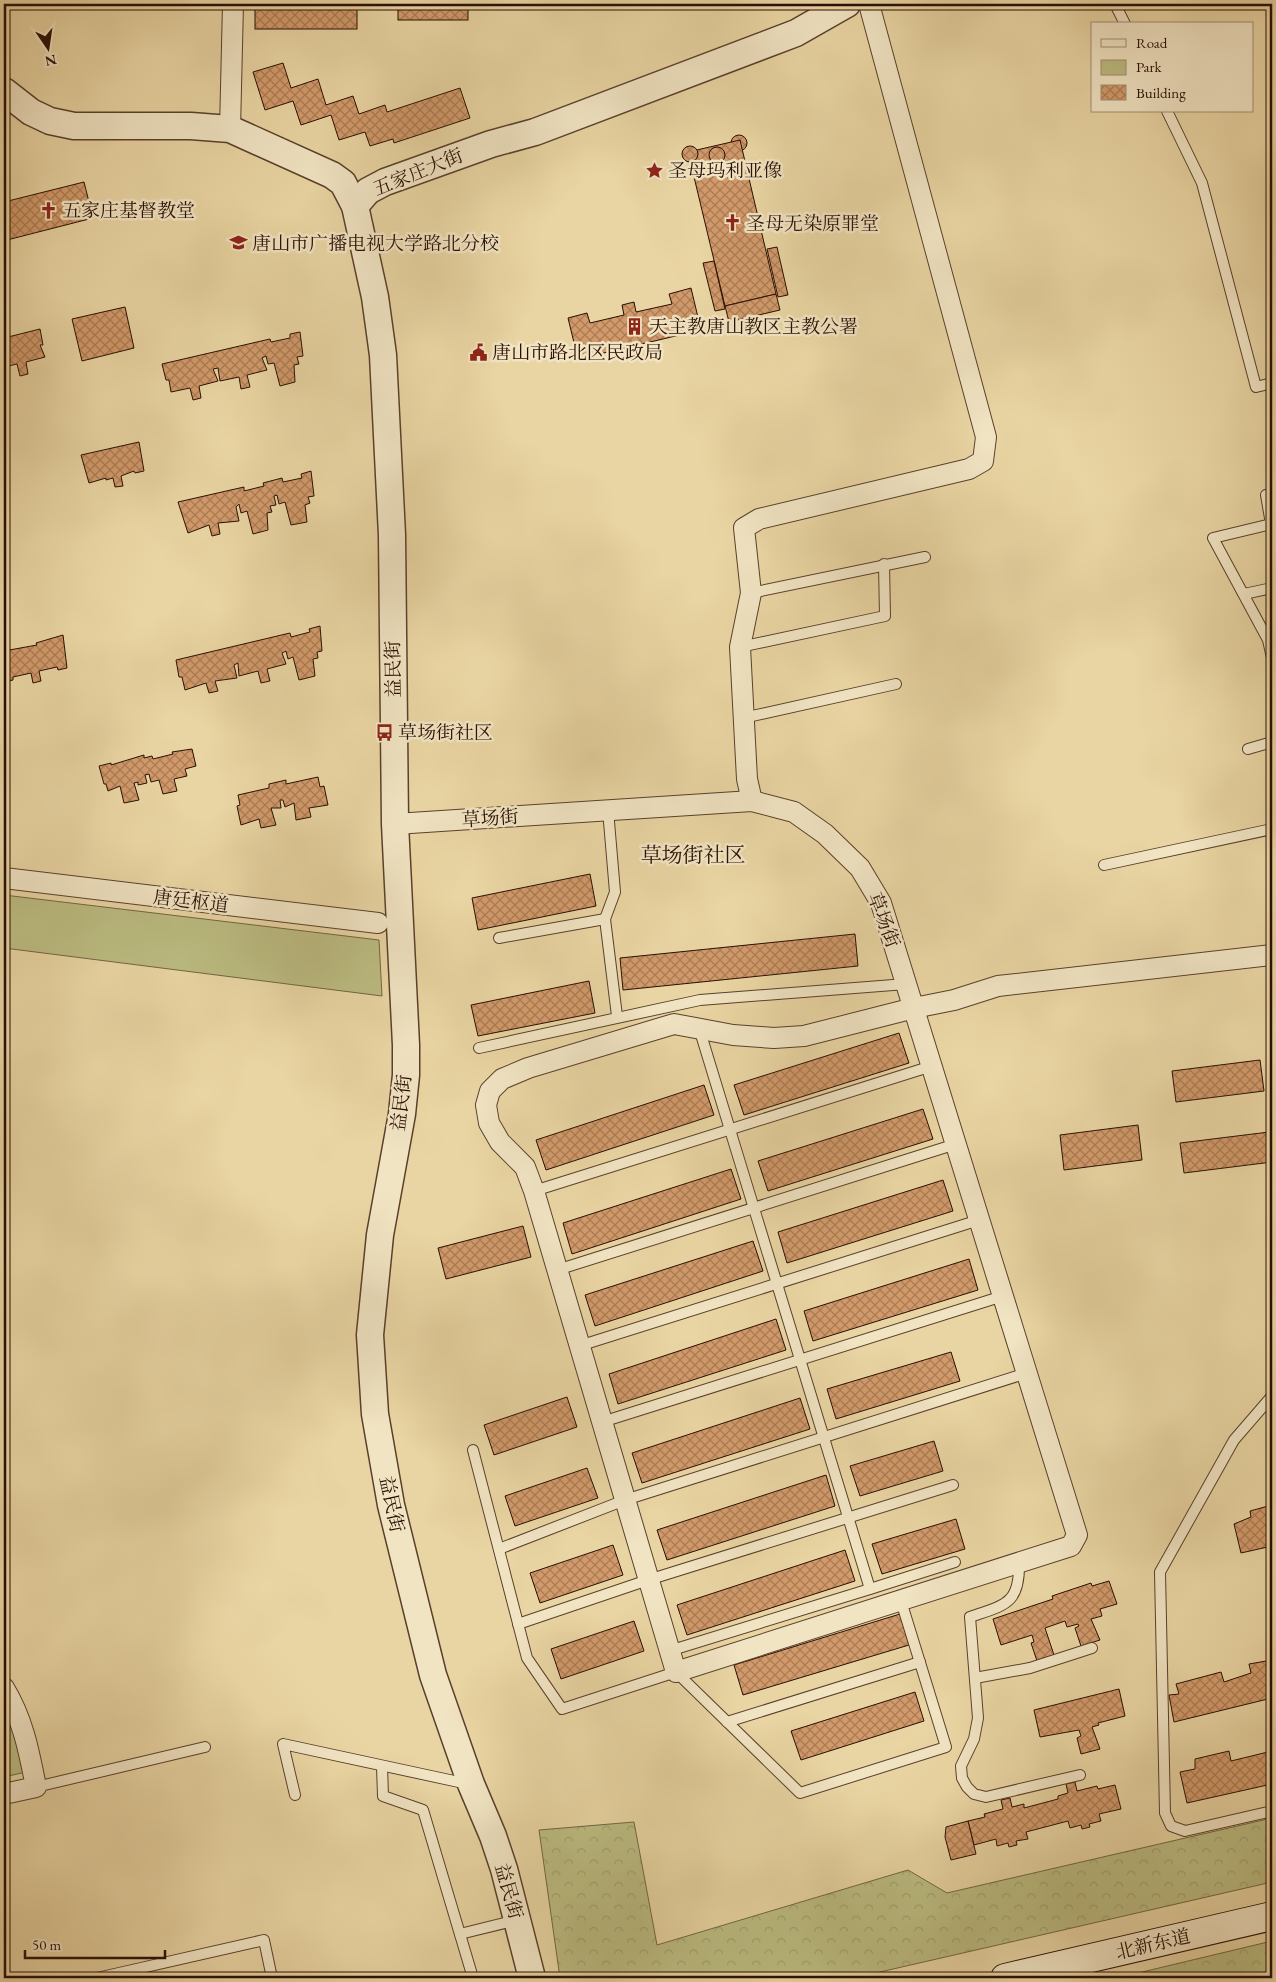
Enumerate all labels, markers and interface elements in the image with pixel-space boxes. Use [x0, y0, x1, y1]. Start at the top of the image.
north arrow [22, 22, 72, 72]
legend [1091, 22, 1254, 112]
text: Road [1136, 33, 1168, 52]
text: N [43, 51, 58, 71]
text: Park [1136, 57, 1163, 76]
text: Building [1136, 83, 1186, 102]
street label: 五家庄大街 [369, 143, 467, 201]
place label: 圣母玛利亚像 [668, 158, 782, 183]
place icon: 圣母玛利亚像 [644, 160, 664, 180]
place label: 五家庄基督教堂 [62, 198, 195, 223]
church icon: 五家庄基督教堂 [38, 200, 58, 220]
place label: 圣母无染原罪堂 [746, 211, 879, 236]
church icon: 圣母无染原罪堂 [722, 213, 742, 233]
place label: 唐山市广播电视大学路北分校 [252, 231, 499, 256]
school or university icon: 唐山市广播电视大学路北分校 [228, 233, 248, 253]
place label: 天主教唐山教区主教公署 [649, 314, 858, 339]
building icon: 天主教唐山教区主教公署 [625, 316, 645, 336]
place label: 唐山市路北区民政局 [492, 340, 663, 365]
public building icon: 唐山市路北区民政局 [468, 342, 488, 362]
street label: 益民街 [380, 640, 406, 698]
place label: 草场街社区 [398, 720, 493, 745]
bus stop icon: 草场街社区 [374, 722, 394, 742]
street label: 草场街 [461, 804, 519, 832]
district label: 草场街社区 [641, 841, 746, 868]
street label: 唐廷枢道 [152, 884, 230, 918]
street label: 草场街 [862, 889, 906, 951]
street label: 益民街 [385, 1073, 417, 1133]
street label: 益民街 [374, 1474, 410, 1534]
street label: 益民街 [489, 1860, 529, 1922]
street label: 北新东道 [1113, 1923, 1193, 1965]
scale bar [25, 1927, 165, 1959]
text: 50 m [32, 1935, 61, 1954]

